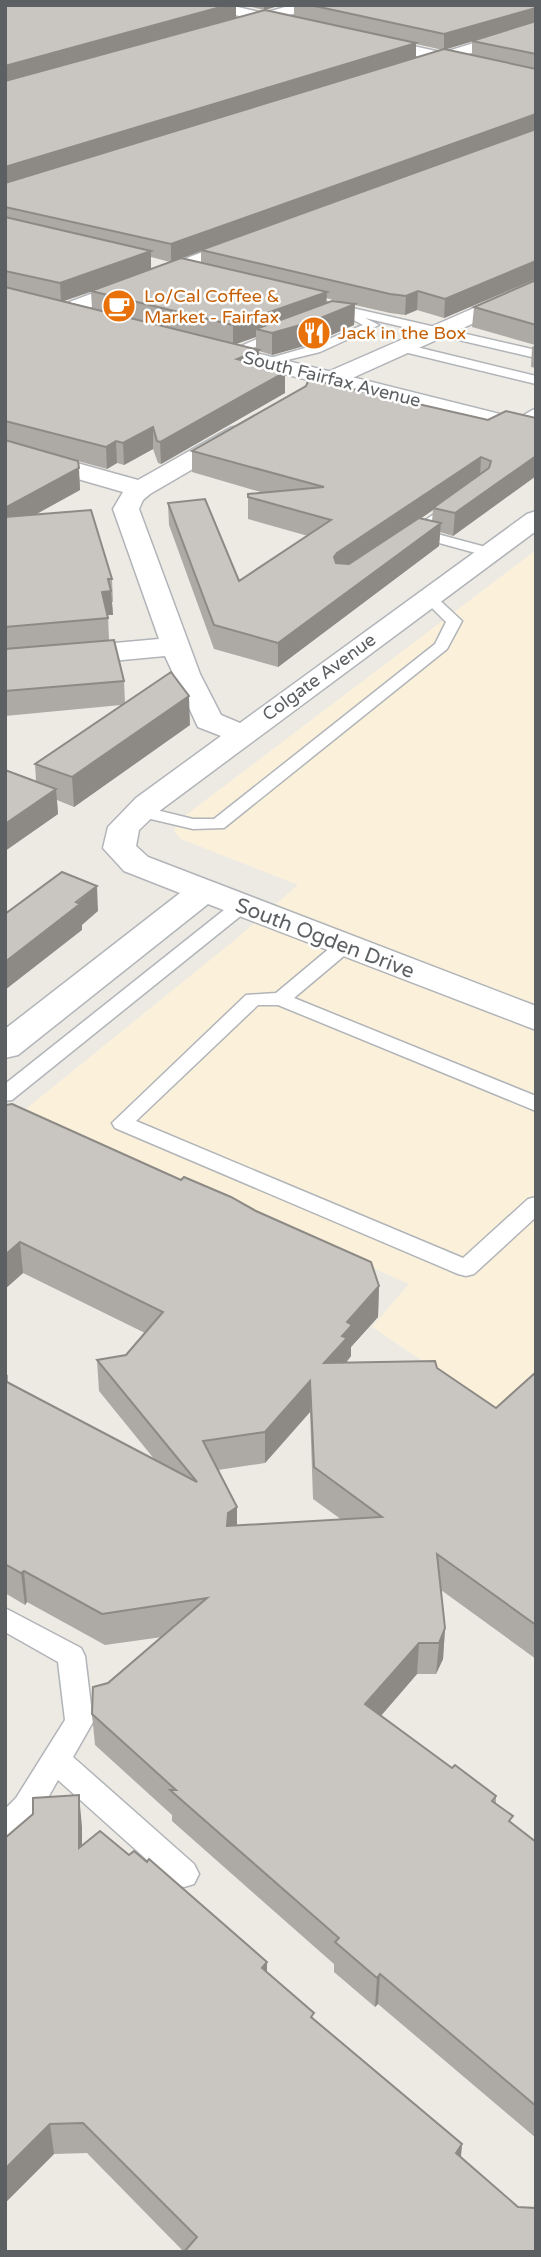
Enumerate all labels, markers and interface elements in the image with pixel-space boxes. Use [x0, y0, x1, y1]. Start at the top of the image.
place label: Lo/Cal Coffee & Market - Fairfax [144, 285, 280, 328]
cafe icon: Lo/Cal Coffee & Market - Fairfax [100, 287, 138, 325]
restaurant icon: Jack in the Box [295, 314, 333, 352]
place label: Jack in the Box [338, 322, 466, 344]
street label: South Fairfax Avenue [241, 346, 423, 412]
street label: Colgate Avenue [258, 628, 380, 726]
street label: South Ogden Drive [232, 893, 418, 984]

